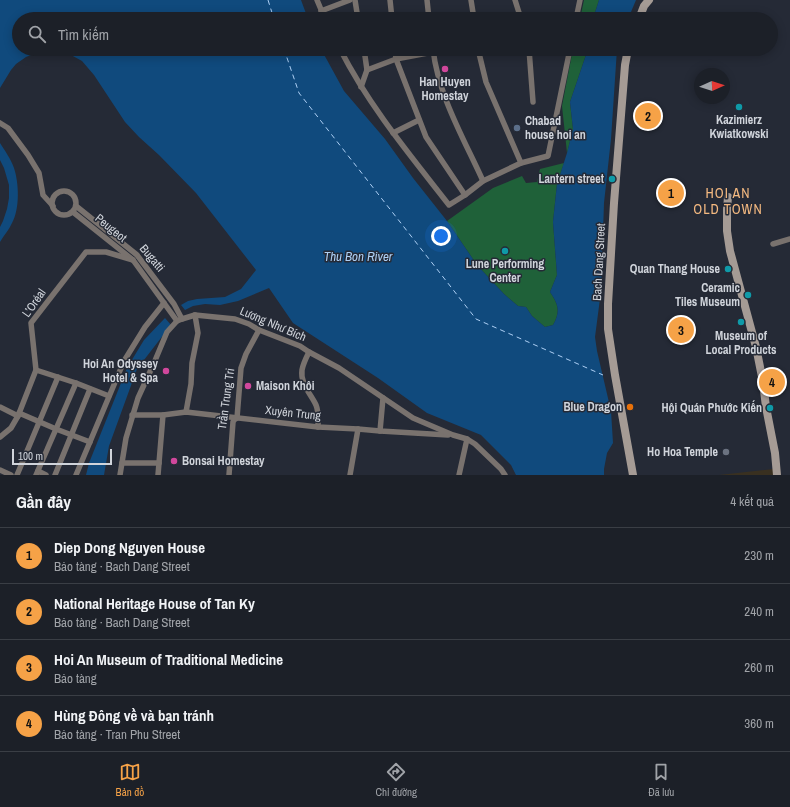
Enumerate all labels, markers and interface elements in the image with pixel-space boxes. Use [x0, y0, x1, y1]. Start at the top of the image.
search box [12, 12, 778, 56]
icon: search [26, 23, 48, 45]
text: Tìm kiếm [58, 24, 109, 45]
marker: Han Huyen Homestay [440, 64, 450, 74]
north arrow [694, 68, 730, 104]
place label: Han Huyen Homestay [419, 74, 471, 104]
pin: 2 [635, 101, 661, 131]
marker: Kazimierz Kwiatkowski [734, 102, 744, 112]
place label: Kazimierz Kwiatkowski [709, 112, 769, 142]
place label: Chabad house hoi an [525, 113, 586, 143]
marker: Chabad house hoi an [512, 123, 522, 133]
place label: Lantern street [538, 171, 605, 187]
marker: Lantern street [607, 174, 617, 184]
pin: 1 [658, 178, 684, 208]
district label: HOI AN OLD TOWN [693, 184, 763, 218]
street label: Peugeot [92, 210, 130, 246]
street label: Bach Dang Street [589, 223, 609, 301]
your location [431, 226, 451, 246]
street label: Bugatti [136, 241, 168, 275]
marker: Lune Performing Center [500, 246, 510, 256]
water label: Thu Bon River [324, 248, 393, 265]
place label: Lune Performing Center [466, 256, 544, 286]
place label: Quan Thang House [630, 261, 721, 277]
marker: Quan Thang House [723, 264, 733, 274]
place label: Ceramic Tiles Museum [675, 280, 741, 310]
street label: L’Oréal [19, 286, 49, 320]
marker: Ceramic Tiles Museum [743, 290, 753, 300]
street label: Lương Như Bích [237, 303, 309, 345]
pin: 3 [668, 315, 694, 345]
marker: Museum of Local Products [736, 317, 746, 327]
place label: Museum of Local Products [705, 328, 777, 358]
place label: Hoi An Odyssey Hotel & Spa [83, 356, 159, 386]
marker: Hoi An Odyssey Hotel & Spa [161, 366, 171, 376]
street label: Trần Trung Tri [214, 367, 238, 431]
pin: 4 [759, 367, 785, 397]
place label: Maison Khôi [256, 378, 315, 394]
marker: Maison Khôi [243, 381, 253, 391]
place label: Blue Dragon [563, 399, 622, 415]
place label: Hội Quán Phước Kiến [661, 400, 762, 416]
street label: Xuyên Trung [264, 402, 322, 424]
marker: Blue Dragon [625, 402, 635, 412]
marker: Hội Quán Phước Kiến [765, 403, 775, 413]
place label: Ho Hoa Temple [647, 444, 719, 460]
scale bar [12, 447, 112, 466]
marker: Ho Hoa Temple [721, 447, 731, 457]
text: 100 m [18, 449, 43, 463]
place label: Bonsai Homestay [182, 453, 265, 469]
marker: Bonsai Homestay [169, 456, 179, 466]
text: Gần đây [16, 490, 71, 513]
text: 4 kết quả [730, 493, 774, 510]
text: Diep Dong Nguyen House [54, 537, 205, 558]
text: 1 [26, 547, 32, 564]
text: 230 m [744, 547, 774, 564]
text: Bảo tàng · Bach Dang Street [54, 558, 190, 575]
text: National Heritage House of Tan Ky [54, 593, 255, 614]
text: 2 [26, 603, 32, 620]
text: 240 m [744, 603, 774, 620]
text: Bảo tàng · Bach Dang Street [54, 614, 190, 631]
text: Hoi An Museum of Traditional Medicine [54, 649, 283, 670]
text: 3 [26, 659, 32, 676]
text: 260 m [744, 659, 774, 676]
text: Bảo tàng [54, 670, 97, 687]
text: Hùng Đông về và bạn tránh [54, 705, 214, 726]
text: 4 [26, 715, 32, 732]
text: 360 m [744, 715, 774, 732]
text: Bảo tàng · Tran Phu Street [54, 726, 180, 743]
tab: Bản đồ [116, 761, 144, 799]
tab: Chỉ đường [375, 761, 417, 799]
tab: Đã lưu [648, 761, 674, 799]

